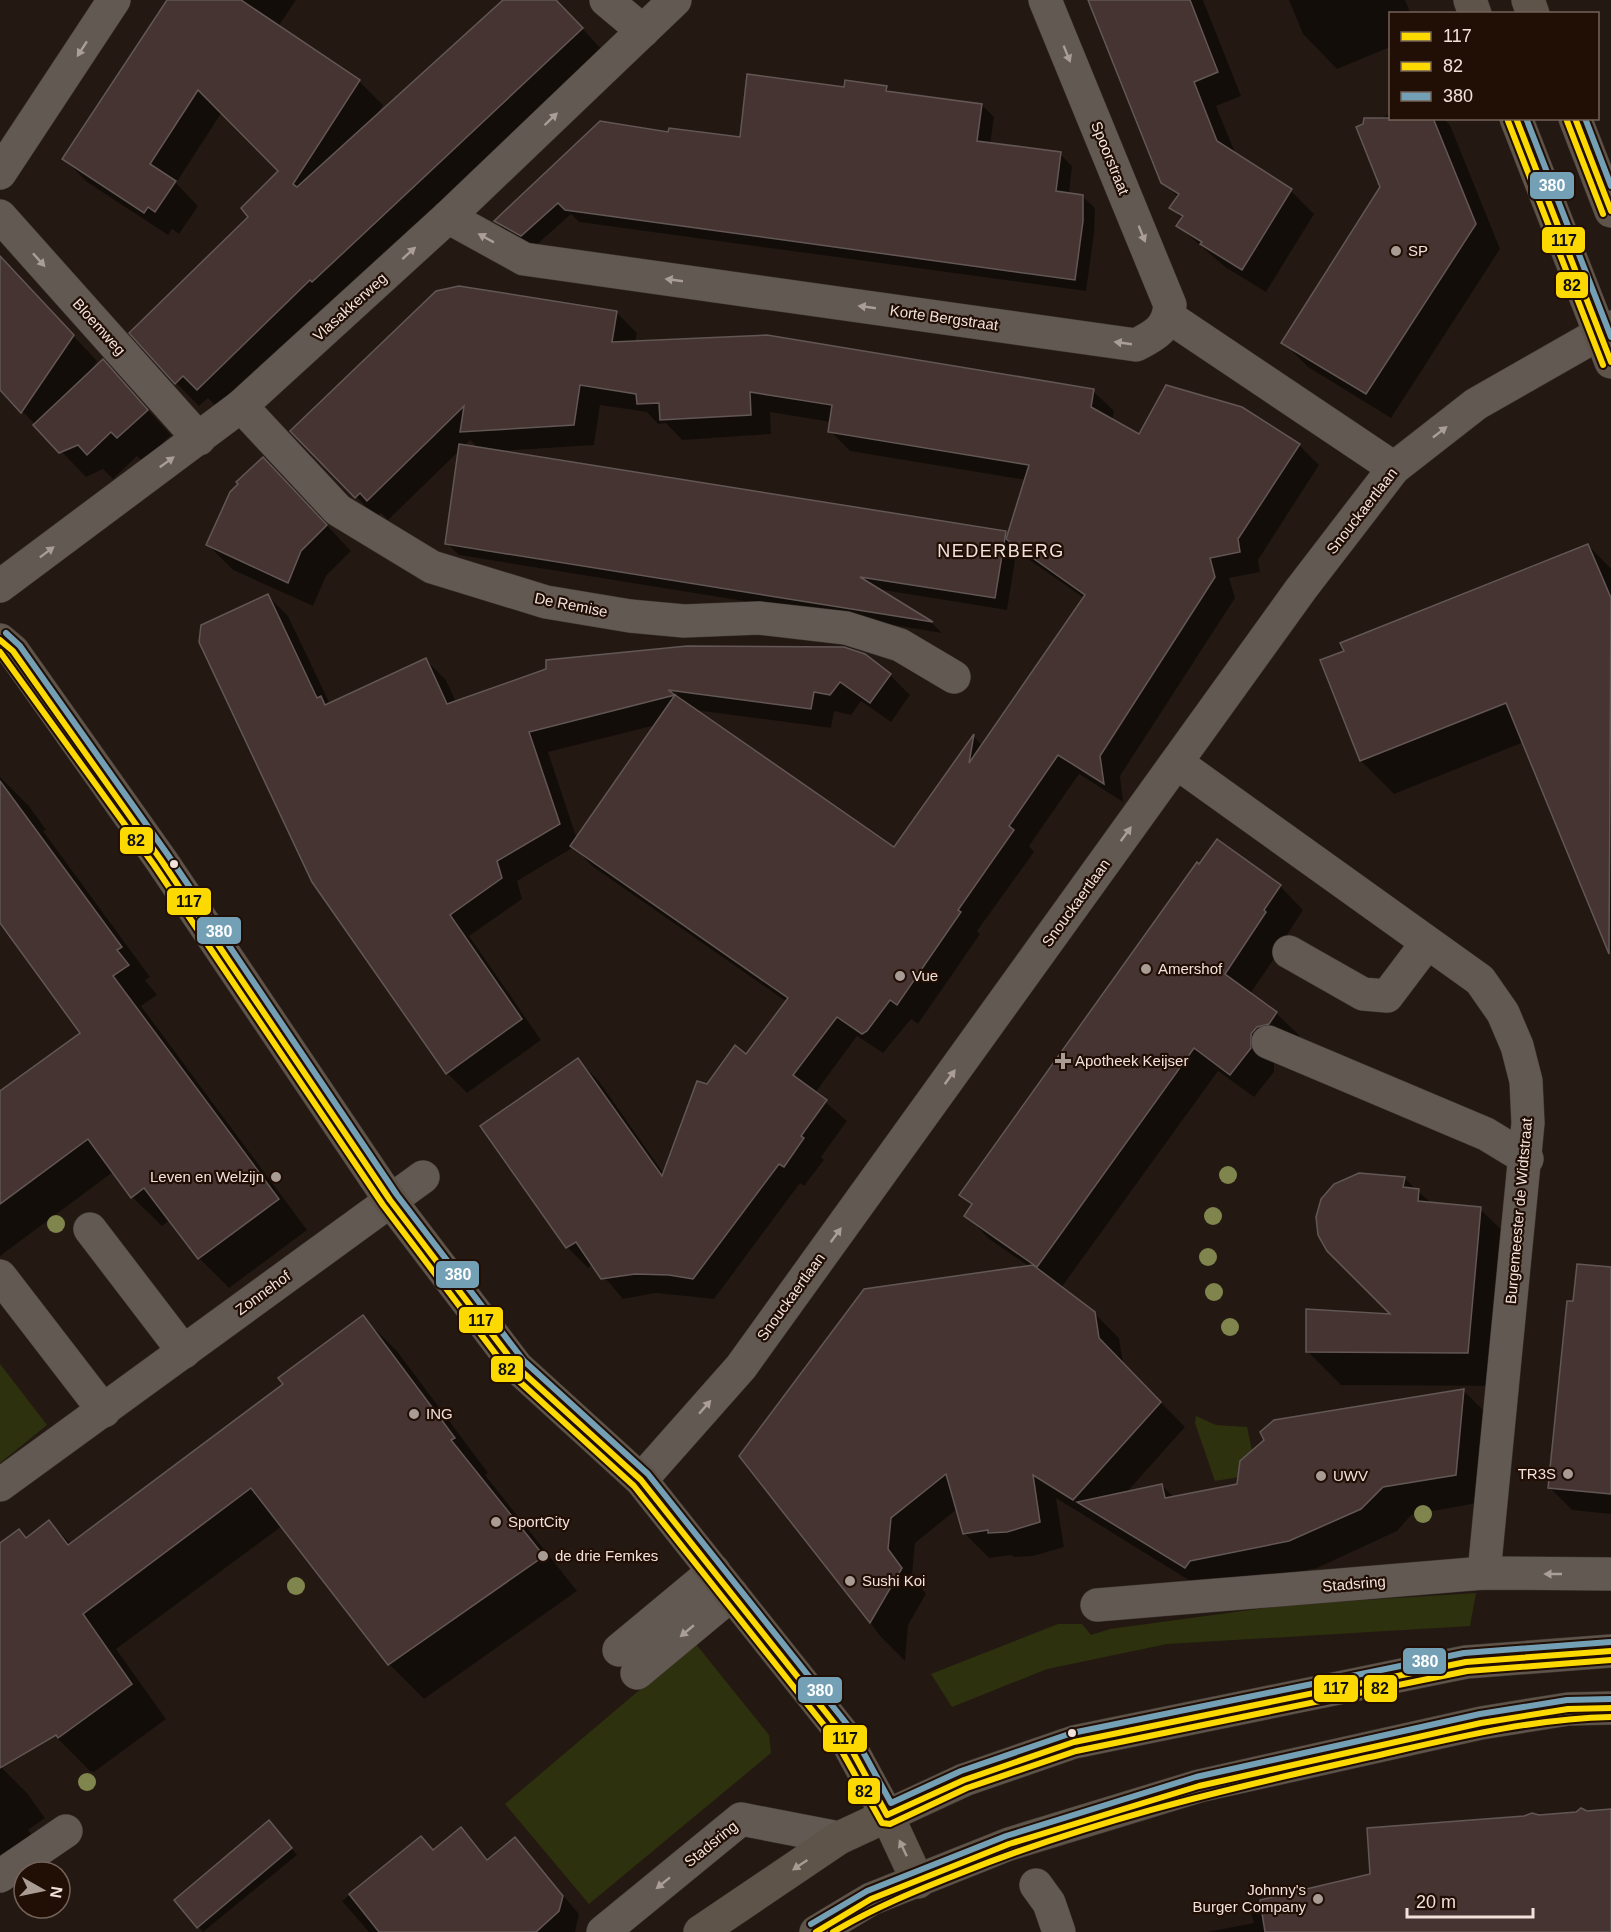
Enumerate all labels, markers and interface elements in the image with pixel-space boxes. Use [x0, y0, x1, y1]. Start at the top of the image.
legend [1389, 12, 1599, 120]
text: 117 [1443, 26, 1472, 46]
one-way arrow [76, 41, 87, 57]
one-way arrow [1063, 45, 1073, 63]
text: 82 [1443, 56, 1463, 76]
text: 380 [1443, 86, 1473, 106]
one-way arrow [544, 112, 558, 126]
street label: Spoorstraat [1088, 119, 1133, 198]
line badge: 380 [1529, 171, 1575, 200]
text: 380 [1539, 177, 1565, 194]
one-way arrow [1137, 226, 1147, 244]
line badge: 117 [1541, 226, 1586, 254]
text: 117 [1551, 232, 1577, 249]
one-way arrow [477, 233, 494, 243]
place label: SP [1408, 242, 1428, 259]
marker: SP [1389, 244, 1403, 258]
one-way arrow [402, 246, 416, 260]
one-way arrow [32, 252, 45, 267]
street label: Vlasakkerweg [309, 269, 390, 344]
line badge: 82 [1555, 271, 1589, 299]
one-way arrow [665, 276, 684, 285]
text: 82 [1563, 277, 1581, 294]
street label: Bloemweg [70, 295, 129, 358]
street label: Korte Bergstraat [889, 301, 1000, 334]
one-way arrow [858, 303, 877, 312]
one-way arrow [1113, 339, 1132, 348]
one-way arrow [1432, 425, 1448, 438]
one-way arrow [158, 456, 174, 468]
street label: Snouckaertlaan [1323, 464, 1400, 557]
district label: NEDERBERG [937, 541, 1065, 561]
one-way arrow [40, 546, 55, 558]
street label: De Remise [533, 589, 609, 620]
line badge: 82 [119, 826, 154, 855]
one-way arrow [1120, 827, 1132, 843]
text: 82 [127, 832, 145, 849]
street label: Snouckaertlaan [1038, 856, 1113, 950]
unlabelled marker [168, 858, 180, 870]
line badge: 117 [166, 887, 212, 916]
text: 117 [176, 893, 202, 910]
line badge: 380 [196, 916, 242, 945]
text: 380 [206, 923, 232, 940]
place label: Amershof [1158, 960, 1223, 977]
marker: Amershof [1139, 962, 1153, 976]
place label: Vue [912, 967, 938, 984]
marker: Vue [893, 969, 907, 983]
place label: Apotheek Keijser [1075, 1052, 1188, 1069]
marker: Apotheek Keijser [1056, 1054, 1070, 1068]
one-way arrow [944, 1070, 956, 1086]
street label: Burgemeester de Widtstraat [1502, 1116, 1535, 1305]
place label: Leven en Welzijn [150, 1168, 264, 1185]
marker: Leven en Welzijn [269, 1170, 283, 1184]
one-way arrow [830, 1228, 842, 1244]
street label: Snouckaertlaan [753, 1250, 828, 1344]
line badge: 380 [435, 1260, 480, 1289]
text: 380 [445, 1266, 471, 1283]
street label: Zonnehof [232, 1267, 294, 1318]
line badge: 117 [458, 1306, 504, 1334]
text: 117 [468, 1312, 494, 1329]
line badge: 82 [490, 1355, 524, 1383]
text: 82 [498, 1361, 516, 1378]
one-way arrow [698, 1400, 711, 1415]
place label: ING [426, 1405, 453, 1422]
marker: ING [407, 1407, 421, 1421]
place label: TR3S [1518, 1465, 1556, 1482]
place label: UWV [1333, 1467, 1368, 1484]
marker: TR3S [1561, 1467, 1575, 1481]
marker: UWV [1314, 1469, 1328, 1483]
place label: SportCity [508, 1513, 570, 1530]
marker: SportCity [489, 1515, 503, 1529]
place label: de drie Femkes [555, 1547, 658, 1564]
marker: de drie Femkes [536, 1549, 550, 1563]
one-way arrow [1543, 1569, 1562, 1579]
place label: Sushi Koi [862, 1572, 925, 1589]
street label: Stadsring [1322, 1572, 1386, 1595]
marker: Sushi Koi [843, 1574, 857, 1588]
one-way arrow [679, 1625, 695, 1638]
line badge: 380 [1402, 1647, 1447, 1675]
text: 380 [1412, 1653, 1438, 1670]
line badge: 117 [1313, 1674, 1359, 1703]
line badge: 82 [1363, 1674, 1398, 1703]
line badge: 380 [797, 1676, 843, 1704]
text: 117 [1323, 1680, 1349, 1697]
text: 82 [1371, 1680, 1389, 1697]
text: 380 [807, 1682, 833, 1699]
line badge: 117 [822, 1724, 868, 1753]
unlabelled marker [1066, 1727, 1078, 1739]
text: 117 [832, 1730, 858, 1747]
line badge: 82 [847, 1777, 881, 1805]
text: 82 [855, 1783, 873, 1800]
street label: Stadsring [681, 1817, 741, 1870]
one-way arrow [898, 1840, 907, 1857]
one-way arrow [792, 1859, 808, 1870]
north arrow [12, 1860, 72, 1920]
one-way arrow [656, 1876, 671, 1888]
place label: Johnny's Burger Company [1193, 1881, 1306, 1915]
scale bar [1407, 1881, 1533, 1919]
text: N [47, 1885, 66, 1899]
marker: Johnny's Burger Company [1311, 1892, 1325, 1906]
text: 20 m [1416, 1892, 1456, 1912]

